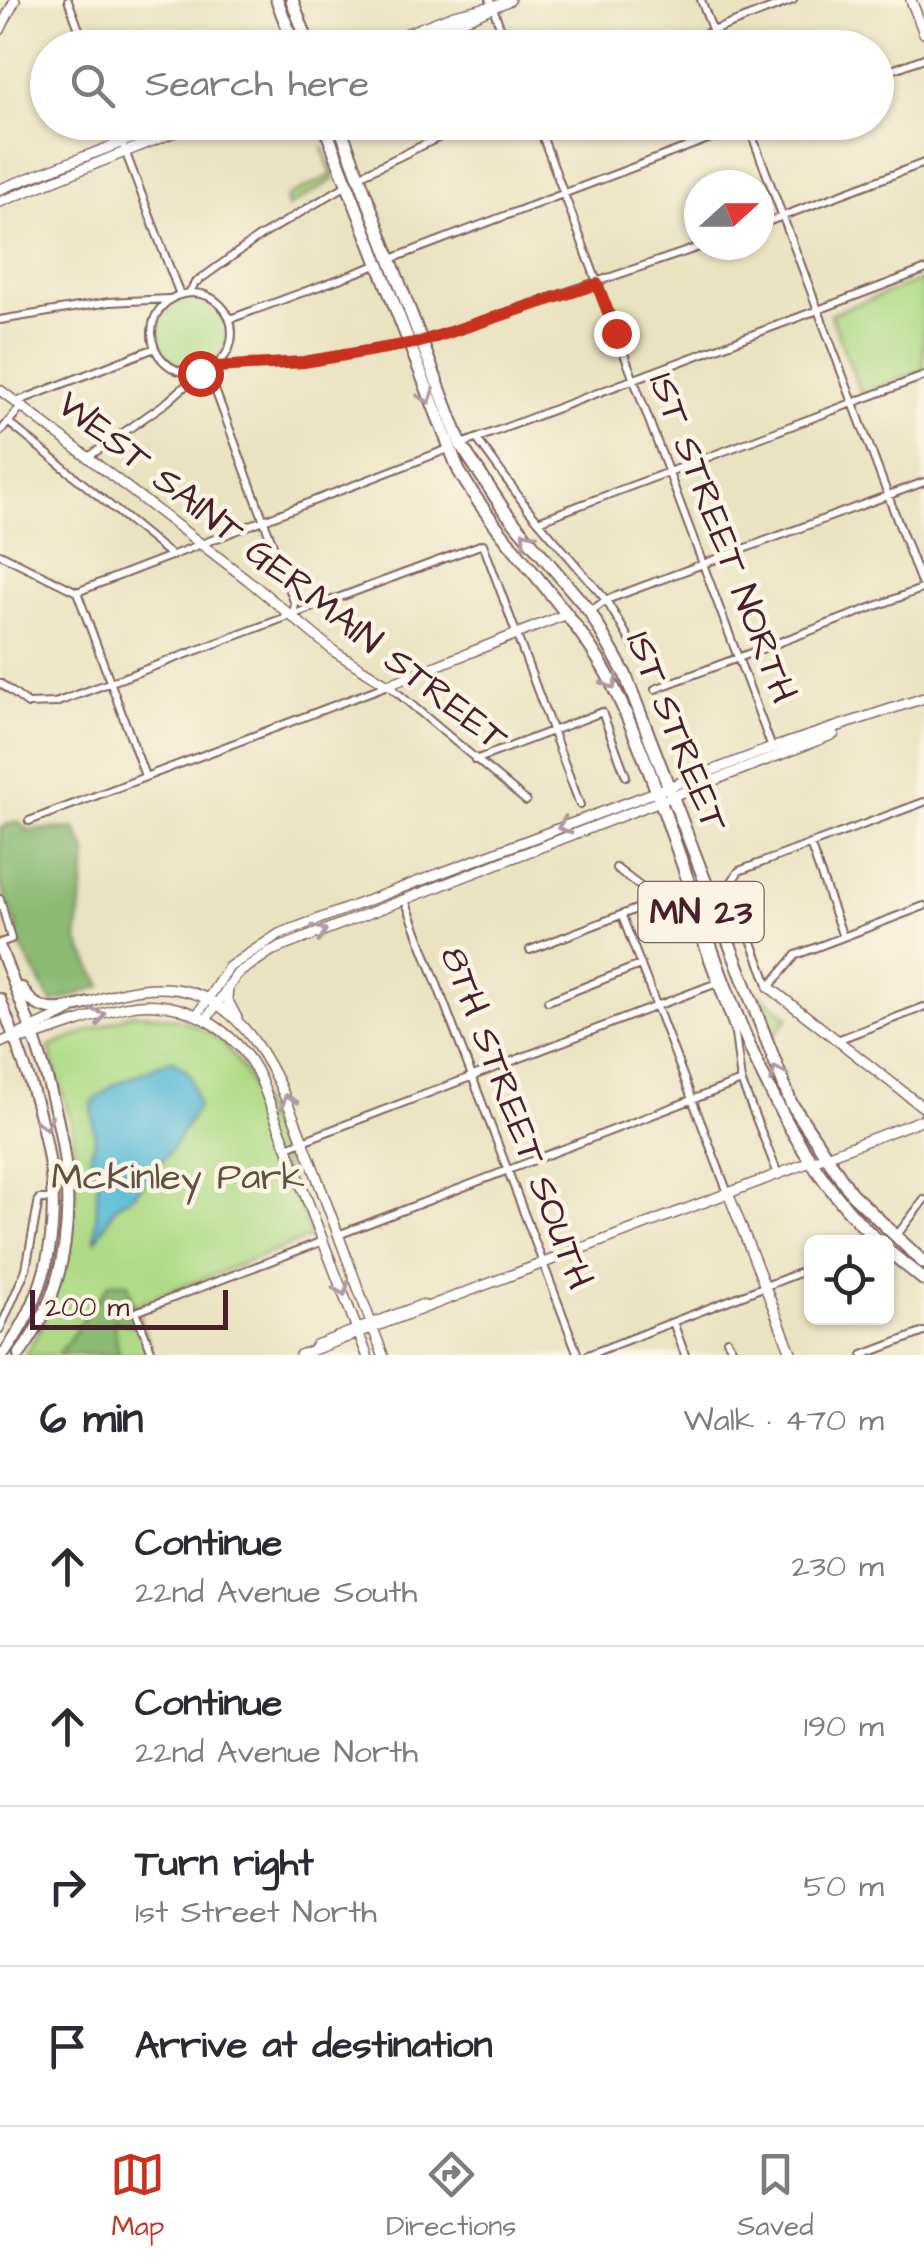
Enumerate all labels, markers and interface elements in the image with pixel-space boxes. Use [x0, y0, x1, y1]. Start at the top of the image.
search box [30, 30, 894, 140]
icon: search [65, 58, 120, 113]
text: Search here [145, 59, 369, 111]
north arrow [684, 170, 774, 260]
route end [594, 311, 640, 357]
route start [178, 351, 224, 397]
street label: 1ST STREET NORTH [635, 365, 809, 711]
street label: WEST SAINT GERMAIN STREET [46, 379, 519, 765]
one-way arrow [415, 388, 436, 405]
one-way arrow [521, 530, 539, 549]
street label: 1ST STREET [612, 624, 740, 840]
one-way arrow [599, 673, 618, 691]
one-way arrow [556, 814, 573, 835]
road number: MN 23 [638, 882, 764, 942]
one-way arrow [310, 924, 328, 944]
street label: 8TH STREET SOUTH [427, 939, 605, 1297]
one-way arrow [89, 1007, 106, 1027]
one-way arrow [769, 1065, 789, 1083]
one-way arrow [279, 1094, 299, 1111]
one-way arrow [33, 1114, 54, 1131]
park label: McKinley Park [51, 1152, 305, 1205]
map controls [804, 1235, 894, 1325]
button: locate [804, 1235, 894, 1325]
one-way arrow [331, 1280, 351, 1297]
scale bar [30, 1285, 228, 1330]
text: 200 m [45, 1288, 129, 1327]
text: 6 min [40, 1391, 143, 1449]
text: Walk · 470 m [683, 1398, 884, 1443]
text: Continue [135, 1518, 282, 1570]
icon: ahead [40, 1539, 95, 1594]
text: 230 m [792, 1544, 884, 1589]
text: 22nd Avenue South [135, 1570, 417, 1615]
text: Continue [135, 1678, 282, 1730]
icon: ahead [40, 1699, 95, 1754]
text: 190 m [804, 1704, 884, 1749]
text: 22nd Avenue North [135, 1730, 418, 1775]
text: Turn right [135, 1838, 314, 1890]
icon: right [40, 1859, 95, 1914]
text: 50 m [803, 1864, 884, 1909]
text: 1st Street North [135, 1890, 377, 1935]
icon: arrive [40, 2019, 95, 2074]
text: Arrive at destination [135, 2020, 492, 2072]
tab: Map [110, 2147, 165, 2246]
tab: Directions [386, 2147, 516, 2246]
tab: Saved [737, 2147, 814, 2246]

